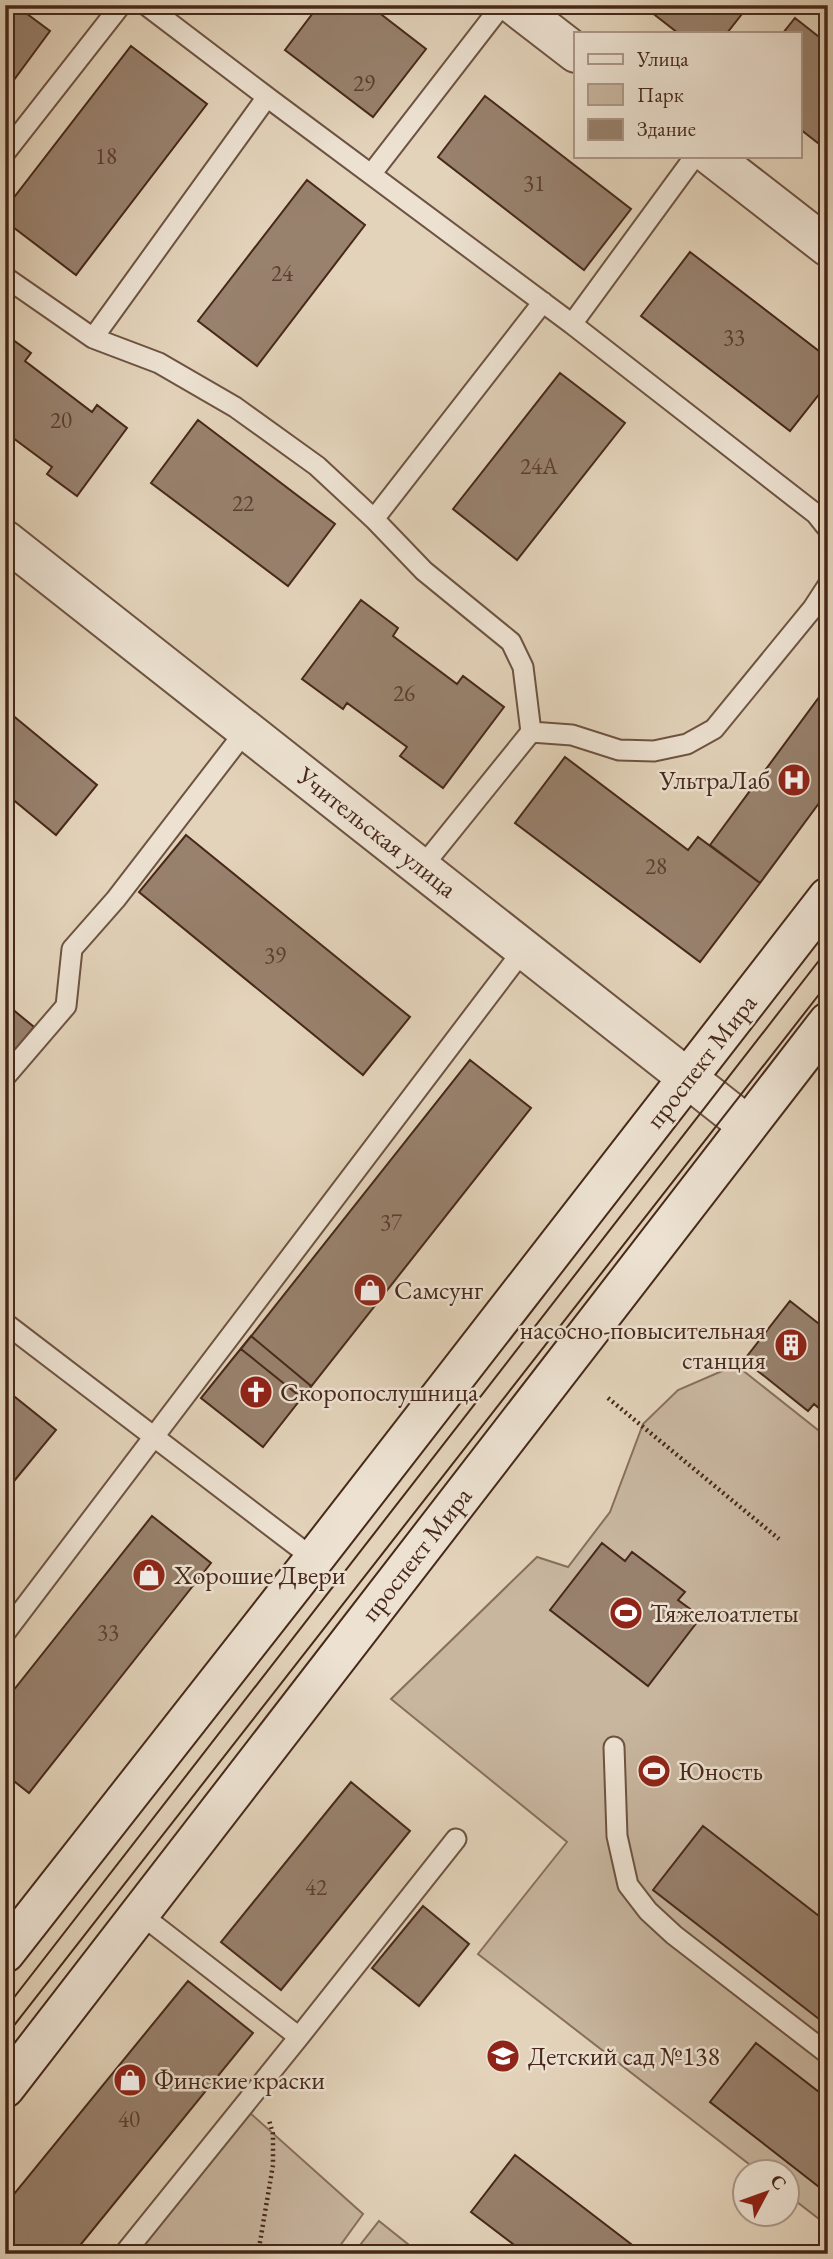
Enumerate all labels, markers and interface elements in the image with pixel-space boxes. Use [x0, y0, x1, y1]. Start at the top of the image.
legend [574, 32, 802, 158]
text: Улица [636, 45, 689, 72]
house number: 29 [353, 68, 375, 98]
text: Парк [637, 81, 684, 108]
text: Здание [637, 115, 696, 142]
house number: 18 [95, 141, 117, 171]
house number: 31 [523, 168, 545, 198]
house number: 24 [271, 258, 294, 288]
house number: 33 [723, 322, 745, 352]
house number: 20 [50, 405, 72, 435]
house number: 24А [520, 451, 559, 481]
house number: 22 [232, 488, 254, 518]
house number: 26 [393, 678, 415, 708]
street label: Учительская улица [289, 758, 464, 906]
hospital icon: УльтраЛаб [775, 761, 813, 799]
place label: УльтраЛаб [658, 763, 770, 797]
house number: 28 [645, 851, 667, 881]
house number: 39 [264, 940, 286, 970]
street label: проспект Мира [638, 986, 765, 1135]
house number: 37 [380, 1207, 403, 1237]
shop icon: Самсунг [351, 1271, 389, 1309]
place label: Самсунг [394, 1273, 483, 1307]
place label: насосно-повысительная станция [520, 1313, 766, 1377]
building icon: насосно-повысительная станция [772, 1326, 810, 1364]
church icon: Скоропослушница [237, 1373, 275, 1411]
place label: Скоропослушница [280, 1375, 479, 1409]
street label: проспект Мира [353, 1479, 480, 1628]
shop icon: Хорошие Двери [130, 1556, 168, 1594]
place label: Хорошие Двери [173, 1558, 346, 1592]
sports icon: Тяжелоатлеты [607, 1594, 645, 1632]
place label: Тяжелоатлеты [650, 1596, 799, 1630]
house number: 33 [97, 1617, 119, 1647]
sports icon: Юность [635, 1752, 673, 1790]
place label: Юность [678, 1754, 763, 1788]
house number: 42 [305, 1872, 327, 1902]
school or university icon: Детский сад №138 [484, 2037, 522, 2075]
place label: Детский сад №138 [528, 2039, 720, 2073]
shop icon: Финские краски [111, 2061, 149, 2099]
place label: Финские краски [154, 2063, 325, 2097]
house number: 40 [118, 2104, 140, 2134]
north arrow [732, 2158, 802, 2228]
text: С [765, 2169, 792, 2195]

